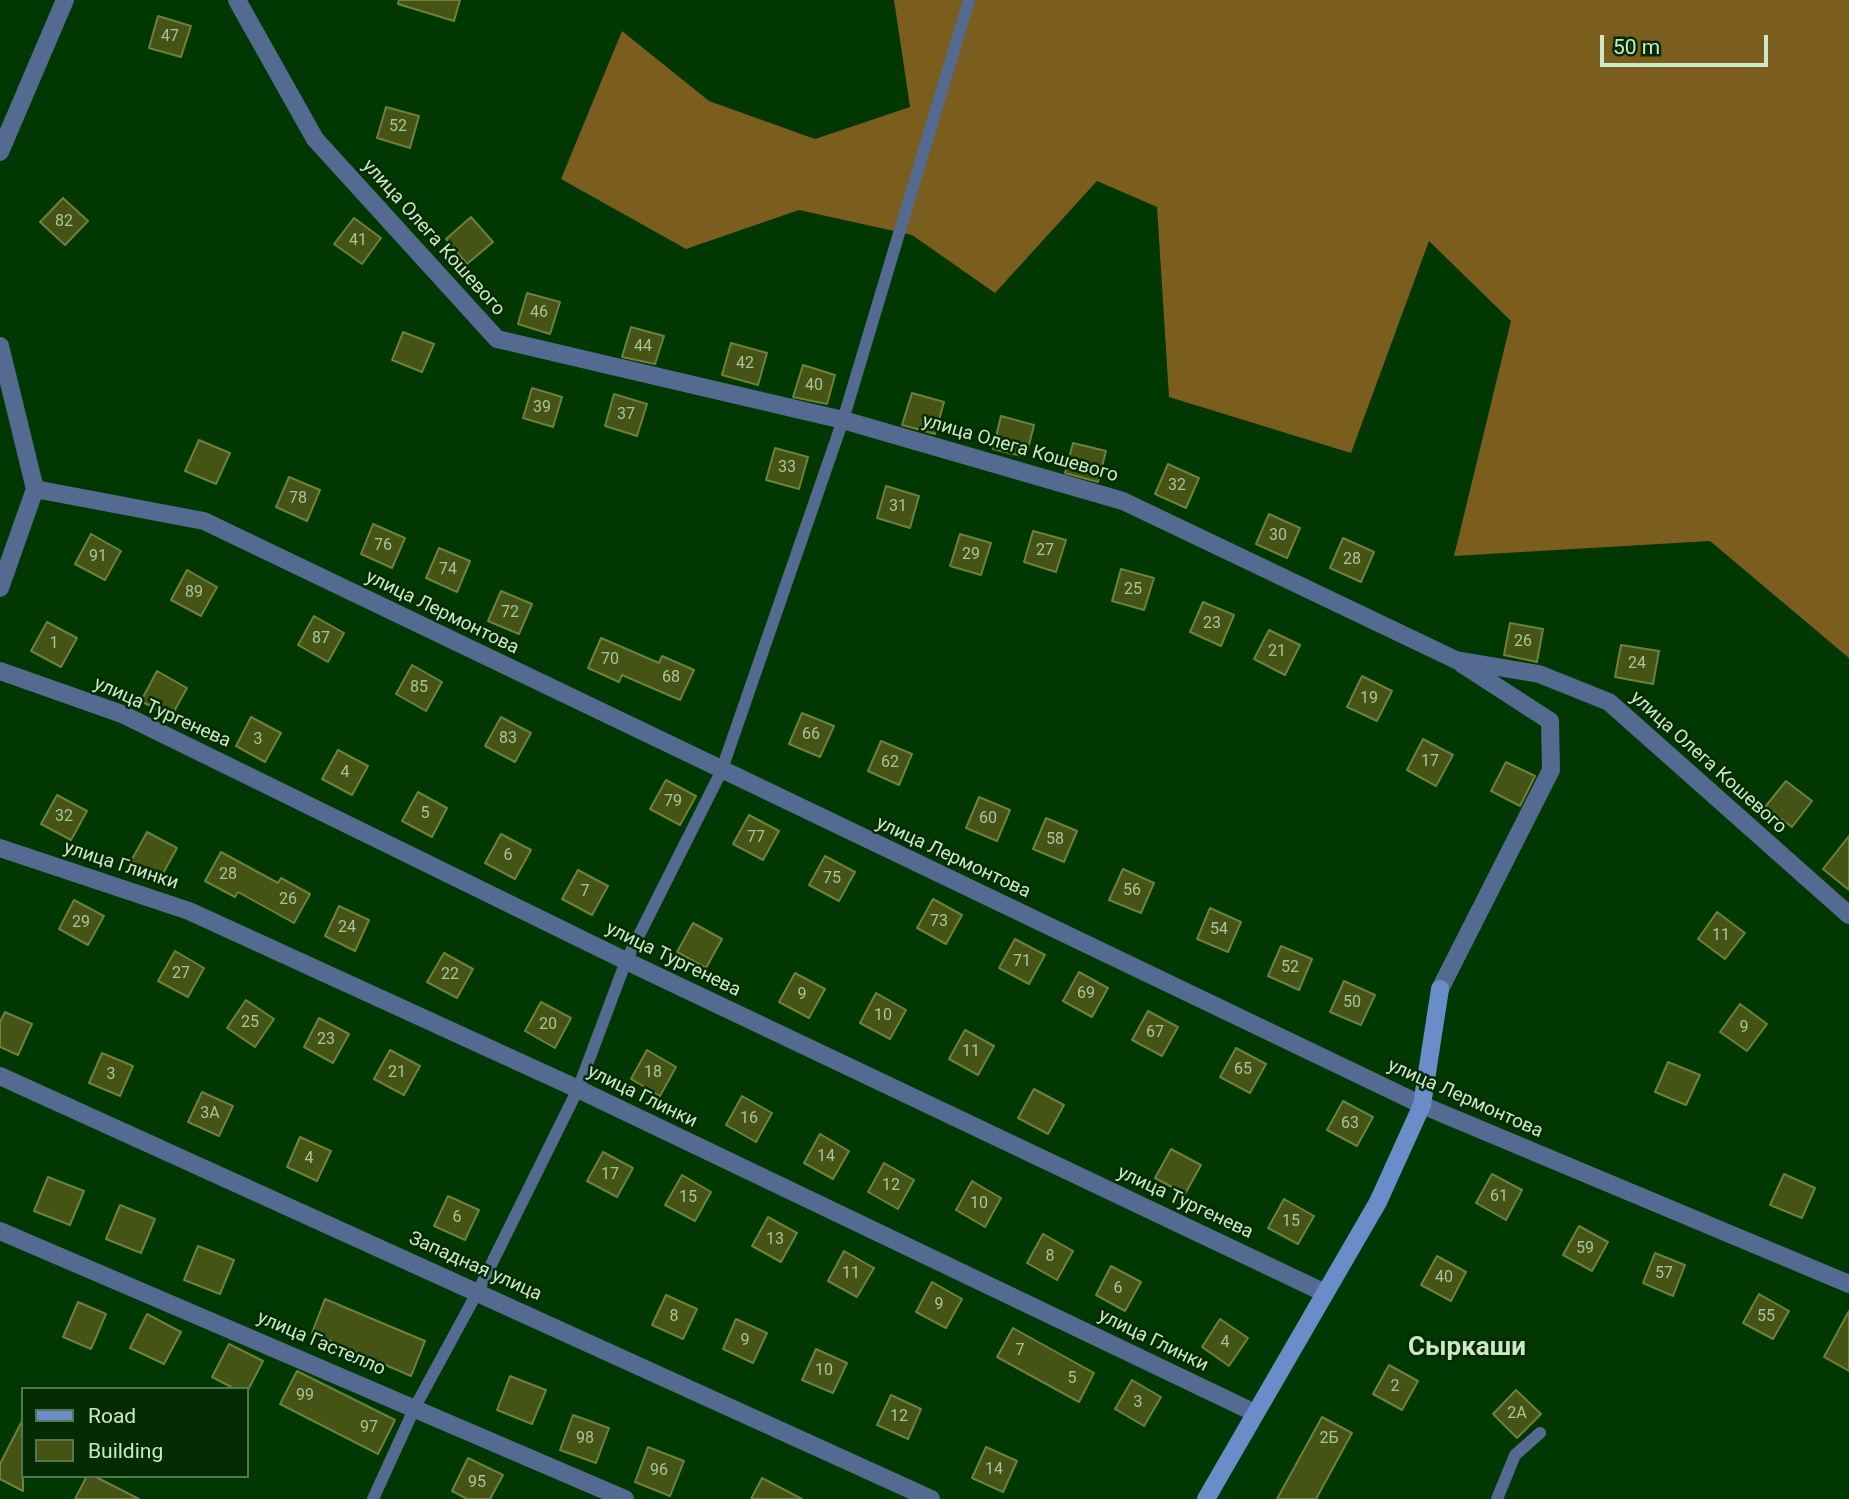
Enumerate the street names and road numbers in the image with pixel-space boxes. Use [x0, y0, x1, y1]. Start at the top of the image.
street label: улица Олега Кошевого [357, 155, 509, 321]
street label: улица Олега Кошевого [919, 410, 1121, 488]
street label: улица Лермонтова [362, 566, 522, 660]
street label: улица Тургенева [90, 673, 234, 753]
street label: улица Олега Кошевого [1625, 687, 1791, 839]
street label: улица Лермонтова [872, 812, 1034, 904]
street label: улица Глинки [61, 837, 181, 895]
street label: улица Тургенева [602, 917, 744, 1003]
street label: улица Лермонтова [1384, 1054, 1546, 1144]
street label: улица Глинки [583, 1061, 701, 1133]
street label: улица Тургенева [1113, 1162, 1257, 1244]
street label: Западная улица [405, 1228, 545, 1306]
street label: улица Глинки [1094, 1305, 1212, 1377]
street label: улица Гастелло [253, 1307, 389, 1381]

